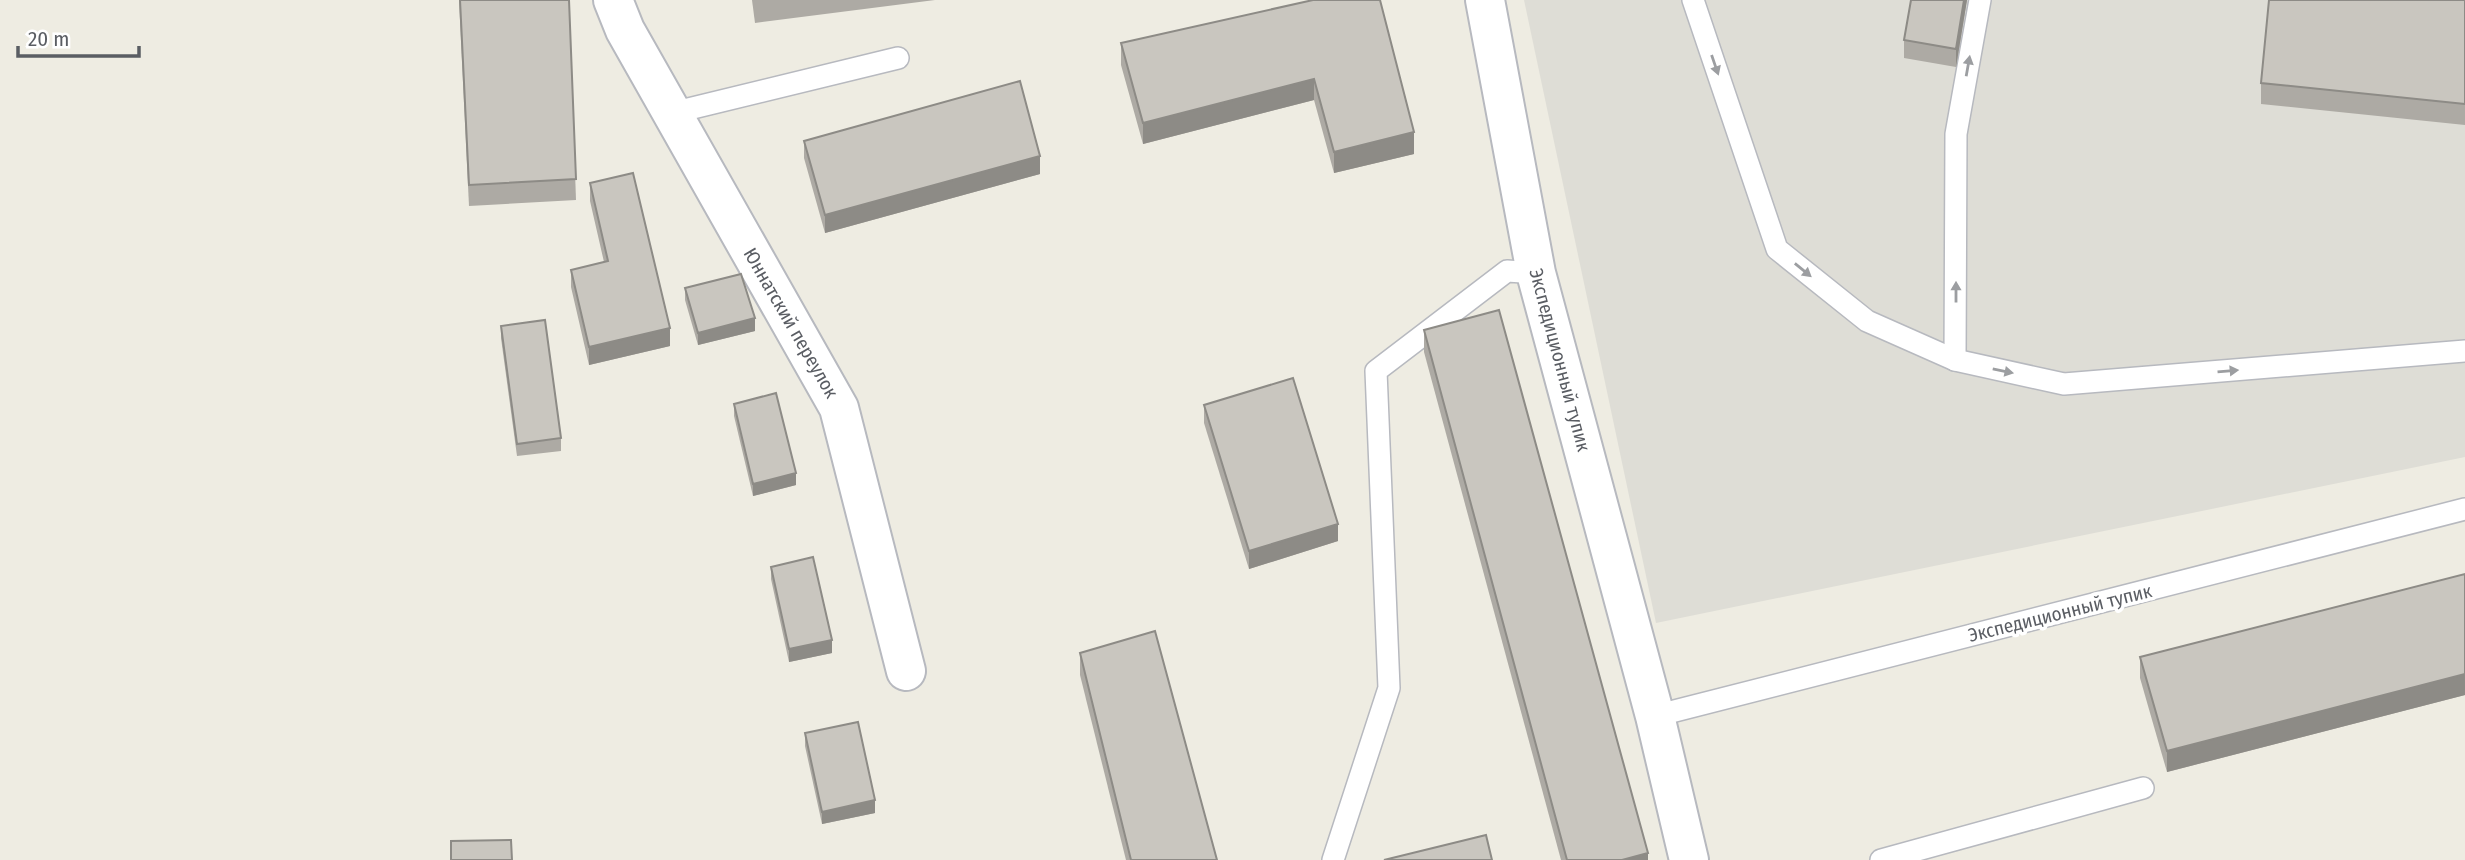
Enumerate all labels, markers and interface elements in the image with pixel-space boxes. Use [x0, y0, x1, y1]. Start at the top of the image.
scale bar [18, 14, 138, 58]
text: 20 m [28, 26, 69, 52]
one-way arrow [1710, 54, 1721, 75]
one-way arrow [1963, 55, 1974, 77]
street label: Юннатский переулок [739, 244, 843, 402]
one-way arrow [1794, 262, 1812, 277]
street label: Экспедиционный тупик [1525, 266, 1595, 454]
one-way arrow [1950, 281, 1962, 303]
one-way arrow [2218, 365, 2240, 376]
one-way arrow [1992, 366, 2014, 377]
street label: Экспедиционный тупик [1966, 579, 2154, 647]

